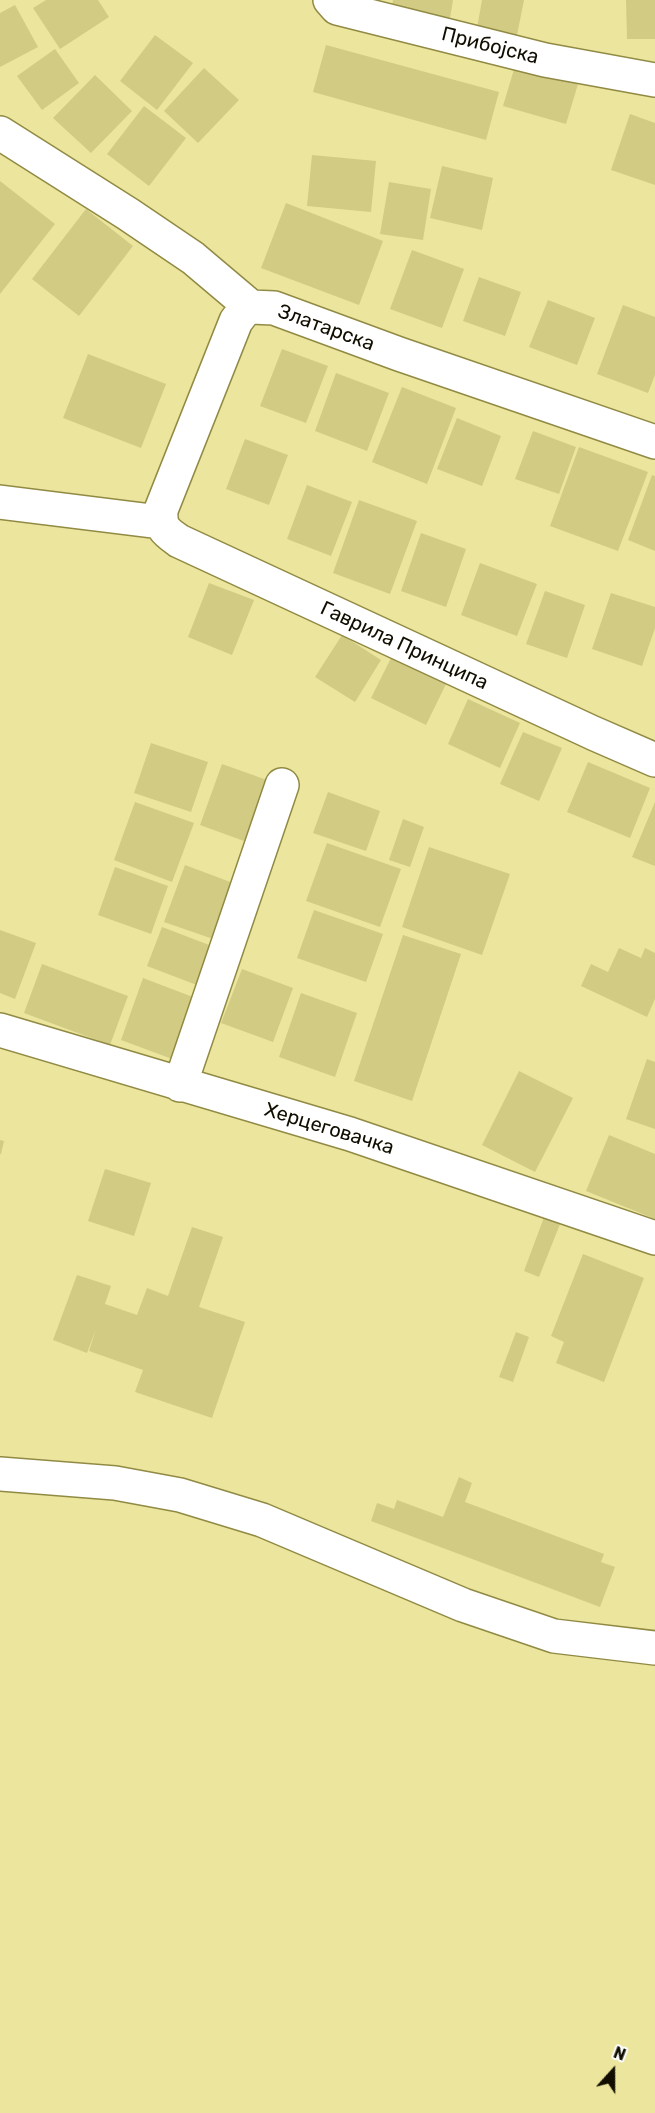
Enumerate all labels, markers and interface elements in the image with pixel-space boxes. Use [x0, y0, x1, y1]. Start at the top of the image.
street label: Прибојска [439, 22, 541, 70]
street label: Златарска [274, 299, 378, 357]
street label: Гаврила Принципа [316, 597, 492, 695]
street label: Херцеговачка [261, 1098, 397, 1160]
north arrow [583, 2041, 643, 2101]
text: N [611, 2043, 628, 2065]

